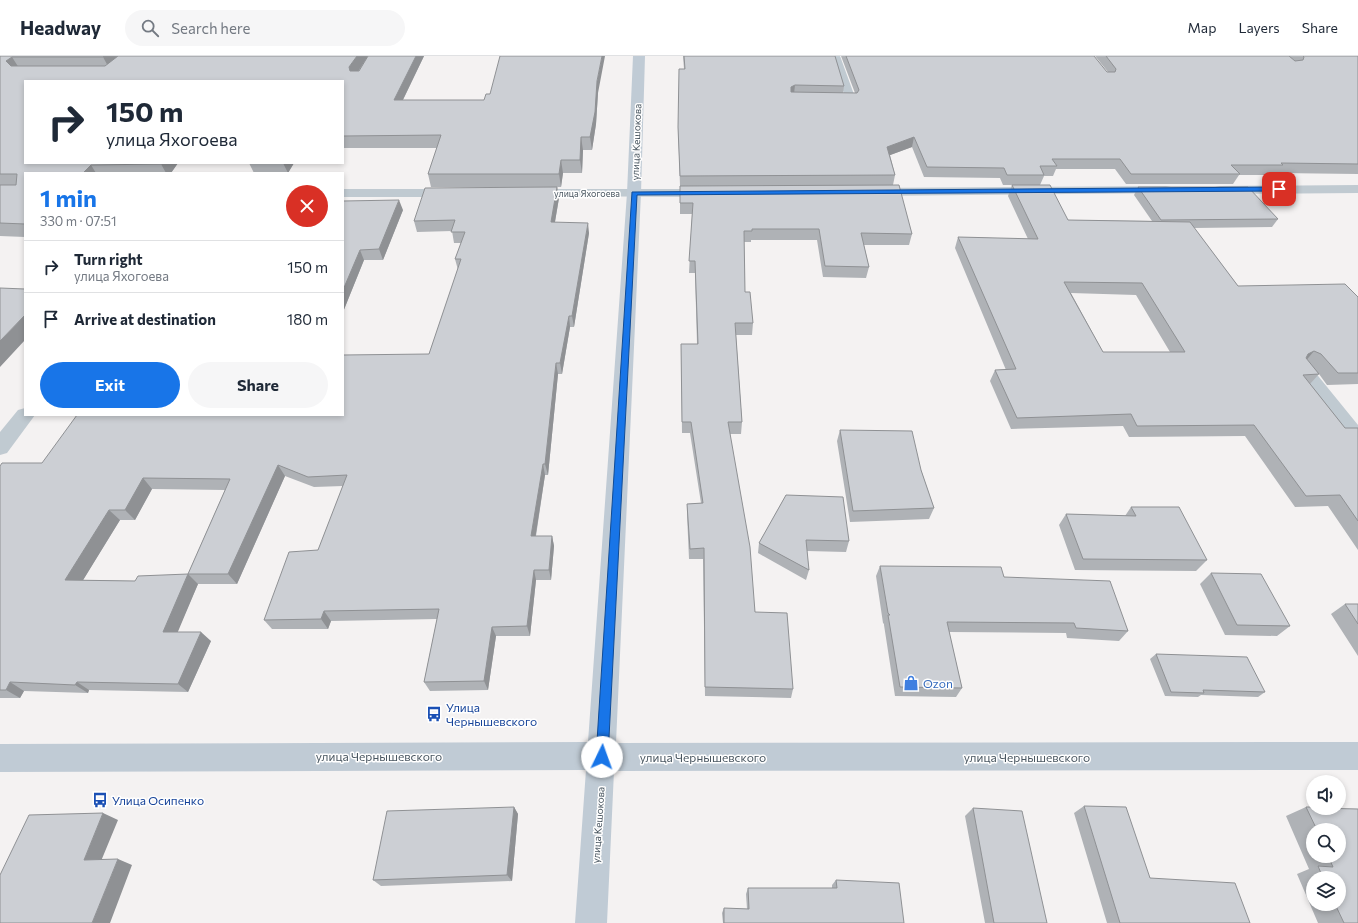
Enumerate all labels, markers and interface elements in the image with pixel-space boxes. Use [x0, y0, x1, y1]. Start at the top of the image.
search box [125, 10, 405, 46]
text: Headway [20, 16, 101, 39]
icon: search [139, 17, 161, 39]
text: Search here [171, 19, 251, 37]
text: Map [1188, 19, 1216, 36]
text: Layers [1238, 19, 1280, 36]
text: Share [1302, 19, 1338, 36]
text: 150 m [106, 94, 183, 128]
icon: right [40, 96, 92, 148]
street label: улица Кешокова [629, 103, 643, 181]
text: улица Яхогоева [106, 128, 238, 150]
pin [1262, 172, 1296, 206]
icon: arrive [1268, 178, 1290, 200]
text: 1 min [40, 183, 97, 212]
button: close [286, 185, 328, 227]
street label: улица Яхогоева [554, 188, 620, 199]
text: 330 m · 07:51 [40, 213, 117, 229]
text: Turn right [74, 250, 143, 268]
icon: right [40, 256, 62, 278]
text: 150 m [287, 258, 328, 276]
text: улица Яхогоева [74, 268, 169, 284]
icon: arrive [40, 308, 62, 330]
text: Arrive at destination [74, 310, 216, 328]
text: 180 m [287, 310, 328, 328]
button: Exit [40, 362, 180, 408]
button: Share [188, 362, 328, 408]
shop icon: Ozon [902, 674, 920, 692]
place label: Ozon [923, 676, 953, 690]
place label: Улица Чернышевского [446, 700, 537, 728]
bus stop icon: Улица Чернышевского [425, 705, 443, 723]
position arrow [581, 736, 623, 778]
street label: улица Чернышевского [316, 749, 442, 763]
street label: улица Чернышевского [640, 750, 766, 764]
street label: улица Чернышевского [964, 750, 1090, 764]
map controls [1306, 775, 1346, 911]
button: sound [1306, 775, 1346, 815]
street label: улица Кешокова [589, 786, 607, 864]
bus stop icon: Улица Осипенко [91, 791, 109, 809]
place label: Улица Осипенко [112, 793, 204, 807]
button: search [1306, 823, 1346, 863]
button: layers [1306, 871, 1346, 911]

